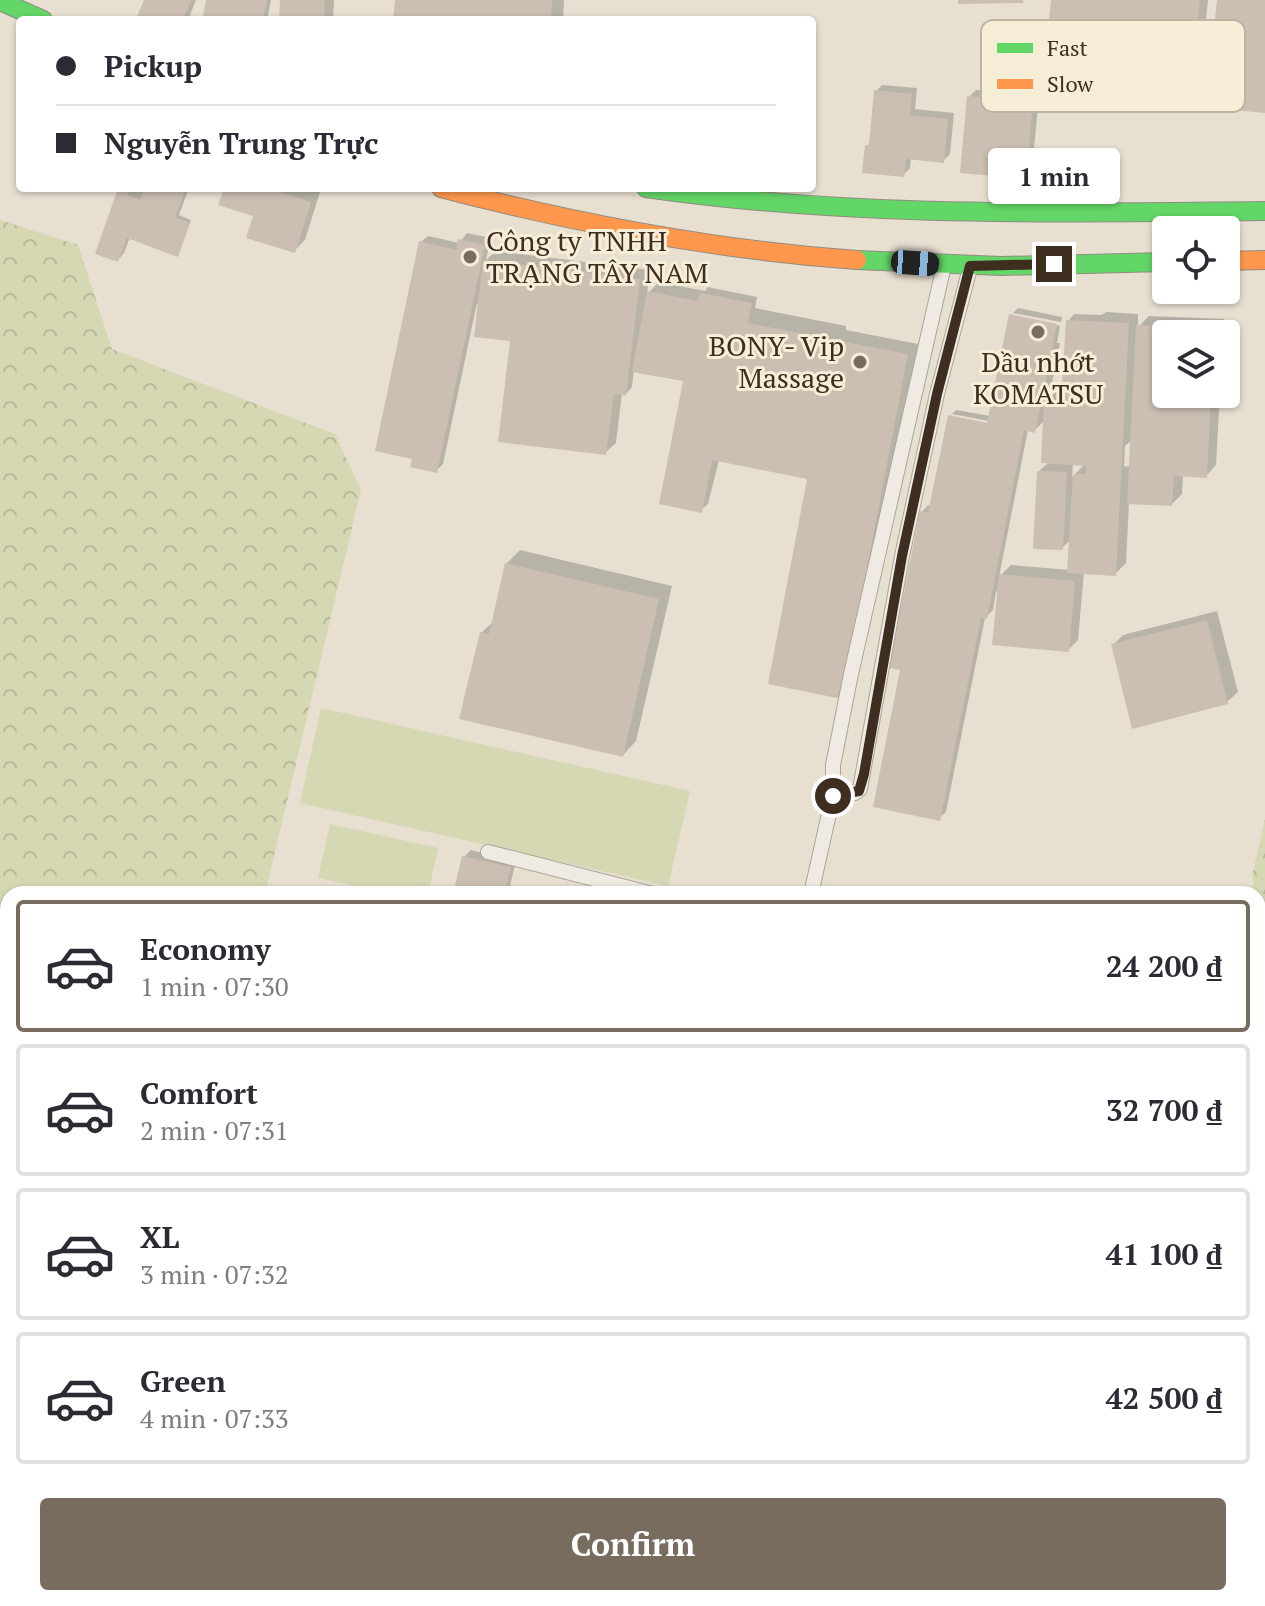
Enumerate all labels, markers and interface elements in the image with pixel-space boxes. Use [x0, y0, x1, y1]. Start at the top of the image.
legend [981, 20, 1245, 112]
text: Fast [1047, 33, 1088, 62]
text: Pickup [104, 46, 202, 86]
text: Slow [1047, 69, 1094, 98]
text: Nguyễn Trung Trực [104, 123, 379, 163]
callout: 1 min [988, 148, 1120, 204]
text: 1 min [1018, 159, 1090, 193]
map controls [1152, 216, 1240, 408]
button: locate [1152, 216, 1240, 304]
place label: Công ty TNHH TRẠNG TÂY NAM [486, 222, 708, 291]
route end [1036, 246, 1072, 282]
marker: Công ty TNHH TRẠNG TÂY NAM [461, 248, 479, 266]
car [890, 249, 940, 277]
button: layers [1152, 320, 1240, 408]
marker: Dầu nhớt KOMATSU [1029, 323, 1047, 341]
place label: BONY- Vip Massage [709, 327, 844, 396]
place label: Dầu nhớt KOMATSU [973, 343, 1103, 412]
marker: BONY- Vip Massage [851, 353, 869, 371]
route start [815, 778, 851, 814]
text: Economy [140, 929, 271, 969]
icon: car [44, 930, 116, 1002]
text: 24 200 ₫ [1106, 946, 1222, 986]
text: 1 min · 07:30 [140, 969, 289, 1003]
text: Comfort [140, 1073, 258, 1113]
icon: car [44, 1074, 116, 1146]
text: 32 700 ₫ [1106, 1090, 1222, 1130]
text: 2 min · 07:31 [140, 1113, 289, 1147]
text: XL [140, 1217, 179, 1257]
icon: car [44, 1218, 116, 1290]
text: 41 100 ₫ [1106, 1234, 1222, 1274]
text: 3 min · 07:32 [140, 1257, 289, 1291]
text: Green [140, 1361, 226, 1401]
icon: car [44, 1362, 116, 1434]
text: 42 500 ₫ [1106, 1378, 1222, 1418]
text: 4 min · 07:33 [140, 1401, 289, 1435]
button: Confirm [40, 1498, 1226, 1590]

